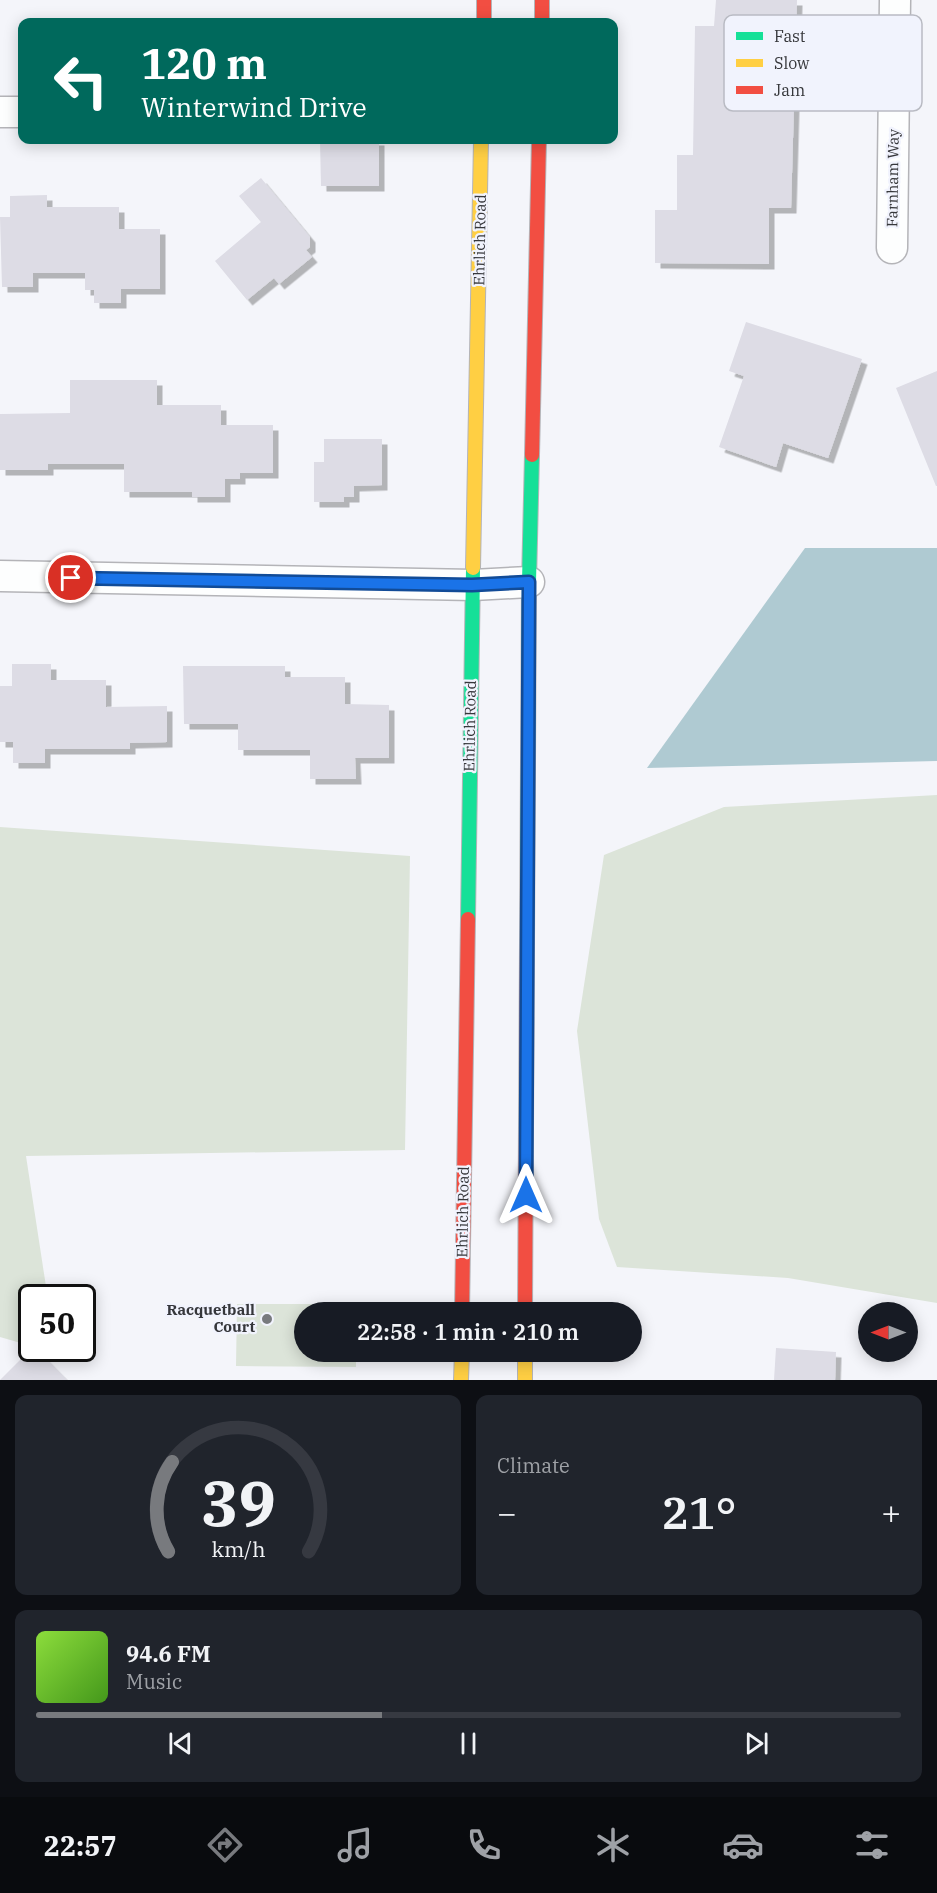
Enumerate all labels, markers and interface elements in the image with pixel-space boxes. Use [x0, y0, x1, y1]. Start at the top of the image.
legend [724, 15, 922, 111]
text: Fast [774, 26, 806, 46]
text: 120 m [141, 36, 267, 91]
icon: left [42, 42, 120, 120]
text: Slow [774, 53, 810, 73]
text: Jam [774, 80, 805, 100]
text: Winterwind Drive [141, 89, 367, 124]
street label: Farnham Way [882, 129, 903, 227]
street label: Ehrlich Road [469, 194, 490, 286]
pin [45, 552, 96, 603]
icon: arrive [54, 561, 87, 594]
street label: Ehrlich Road [459, 680, 480, 772]
position arrow [494, 1163, 558, 1227]
street label: Ehrlich Road [452, 1166, 473, 1258]
speed limit sign: 50 [18, 1284, 96, 1362]
place label: Racquetball Court [166, 1300, 255, 1336]
north arrow [858, 1302, 918, 1362]
map controls [858, 1302, 918, 1362]
marker: Racquetball Court [260, 1312, 274, 1326]
text: 22:58 · 1 min · 210 m [357, 1317, 579, 1346]
text: Climate [497, 1452, 570, 1479]
text: 39 [201, 1462, 275, 1543]
text: 21° [661, 1483, 737, 1541]
text: − [497, 1491, 517, 1534]
text: + [881, 1491, 901, 1534]
text: km/h [211, 1535, 265, 1563]
text: 94.6 FM [126, 1639, 211, 1668]
text: Music [126, 1668, 182, 1695]
icon: previous [164, 1727, 197, 1760]
icon: pause [452, 1727, 485, 1760]
icon: next [740, 1727, 773, 1760]
icon: directions [204, 1824, 246, 1866]
icon: music [334, 1824, 376, 1866]
icon: phone [463, 1824, 505, 1866]
icon: climate [592, 1824, 634, 1866]
icon: car [722, 1824, 764, 1866]
icon: filters [851, 1824, 893, 1866]
text: 22:57 [44, 1828, 117, 1863]

